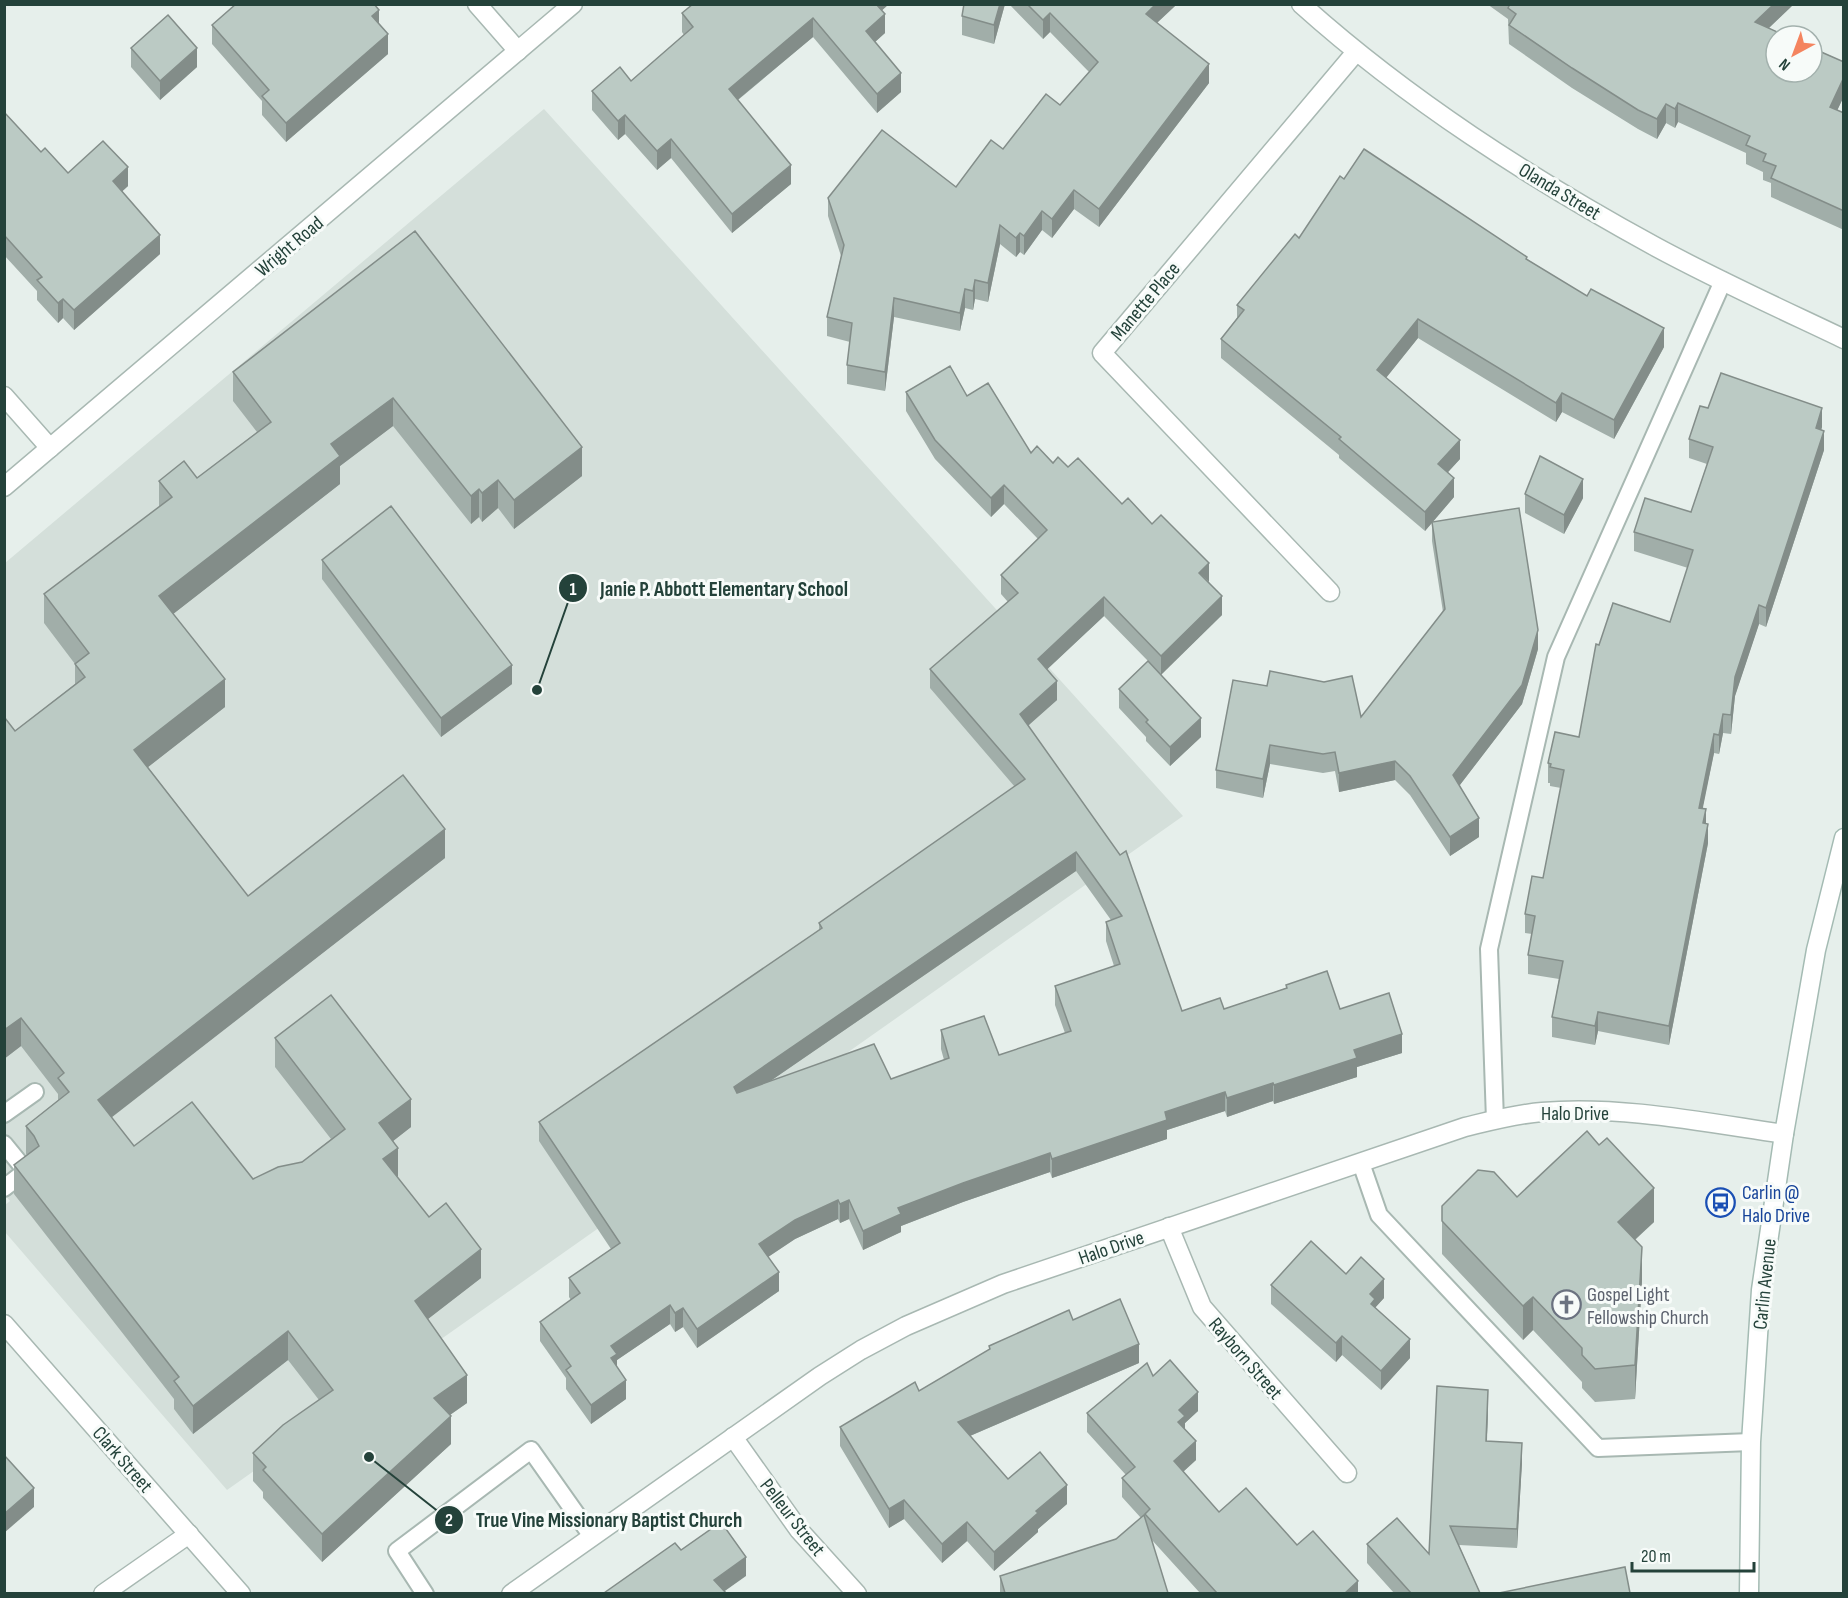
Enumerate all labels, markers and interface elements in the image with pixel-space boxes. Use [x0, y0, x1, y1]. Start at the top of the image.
north arrow [1764, 24, 1824, 84]
text: N [1776, 54, 1795, 74]
street label: Olanda Street [1514, 158, 1605, 226]
street label: Wright Road [251, 211, 329, 282]
street label: Manette Place [1106, 257, 1186, 346]
callout: Janie P. Abbott Elementary School [558, 569, 860, 608]
text: Janie P. Abbott Elementary School [599, 577, 848, 602]
text: 1 [569, 579, 577, 600]
street label: Halo Drive [1541, 1102, 1609, 1126]
place label: Carlin @ Halo Drive [1742, 1181, 1810, 1228]
bus stop icon: Carlin @ Halo Drive [1705, 1187, 1737, 1219]
street label: Halo Drive [1075, 1226, 1147, 1270]
street label: Carlin Avenue [1748, 1237, 1782, 1331]
place label: Gospel Light Fellowship Church [1587, 1283, 1709, 1330]
church icon: Gospel Light Fellowship Church [1550, 1289, 1582, 1321]
street label: Rayborn Street [1203, 1313, 1287, 1404]
street label: Clark Street [87, 1422, 158, 1498]
street label: Pelleur Street [755, 1474, 830, 1561]
callout: True Vine Missionary Baptist Church [434, 1500, 754, 1539]
text: True Vine Missionary Baptist Church [476, 1508, 742, 1533]
text: 2 [445, 1510, 453, 1531]
scale bar [1632, 1535, 1754, 1573]
text: 20 m [1641, 1546, 1671, 1567]

